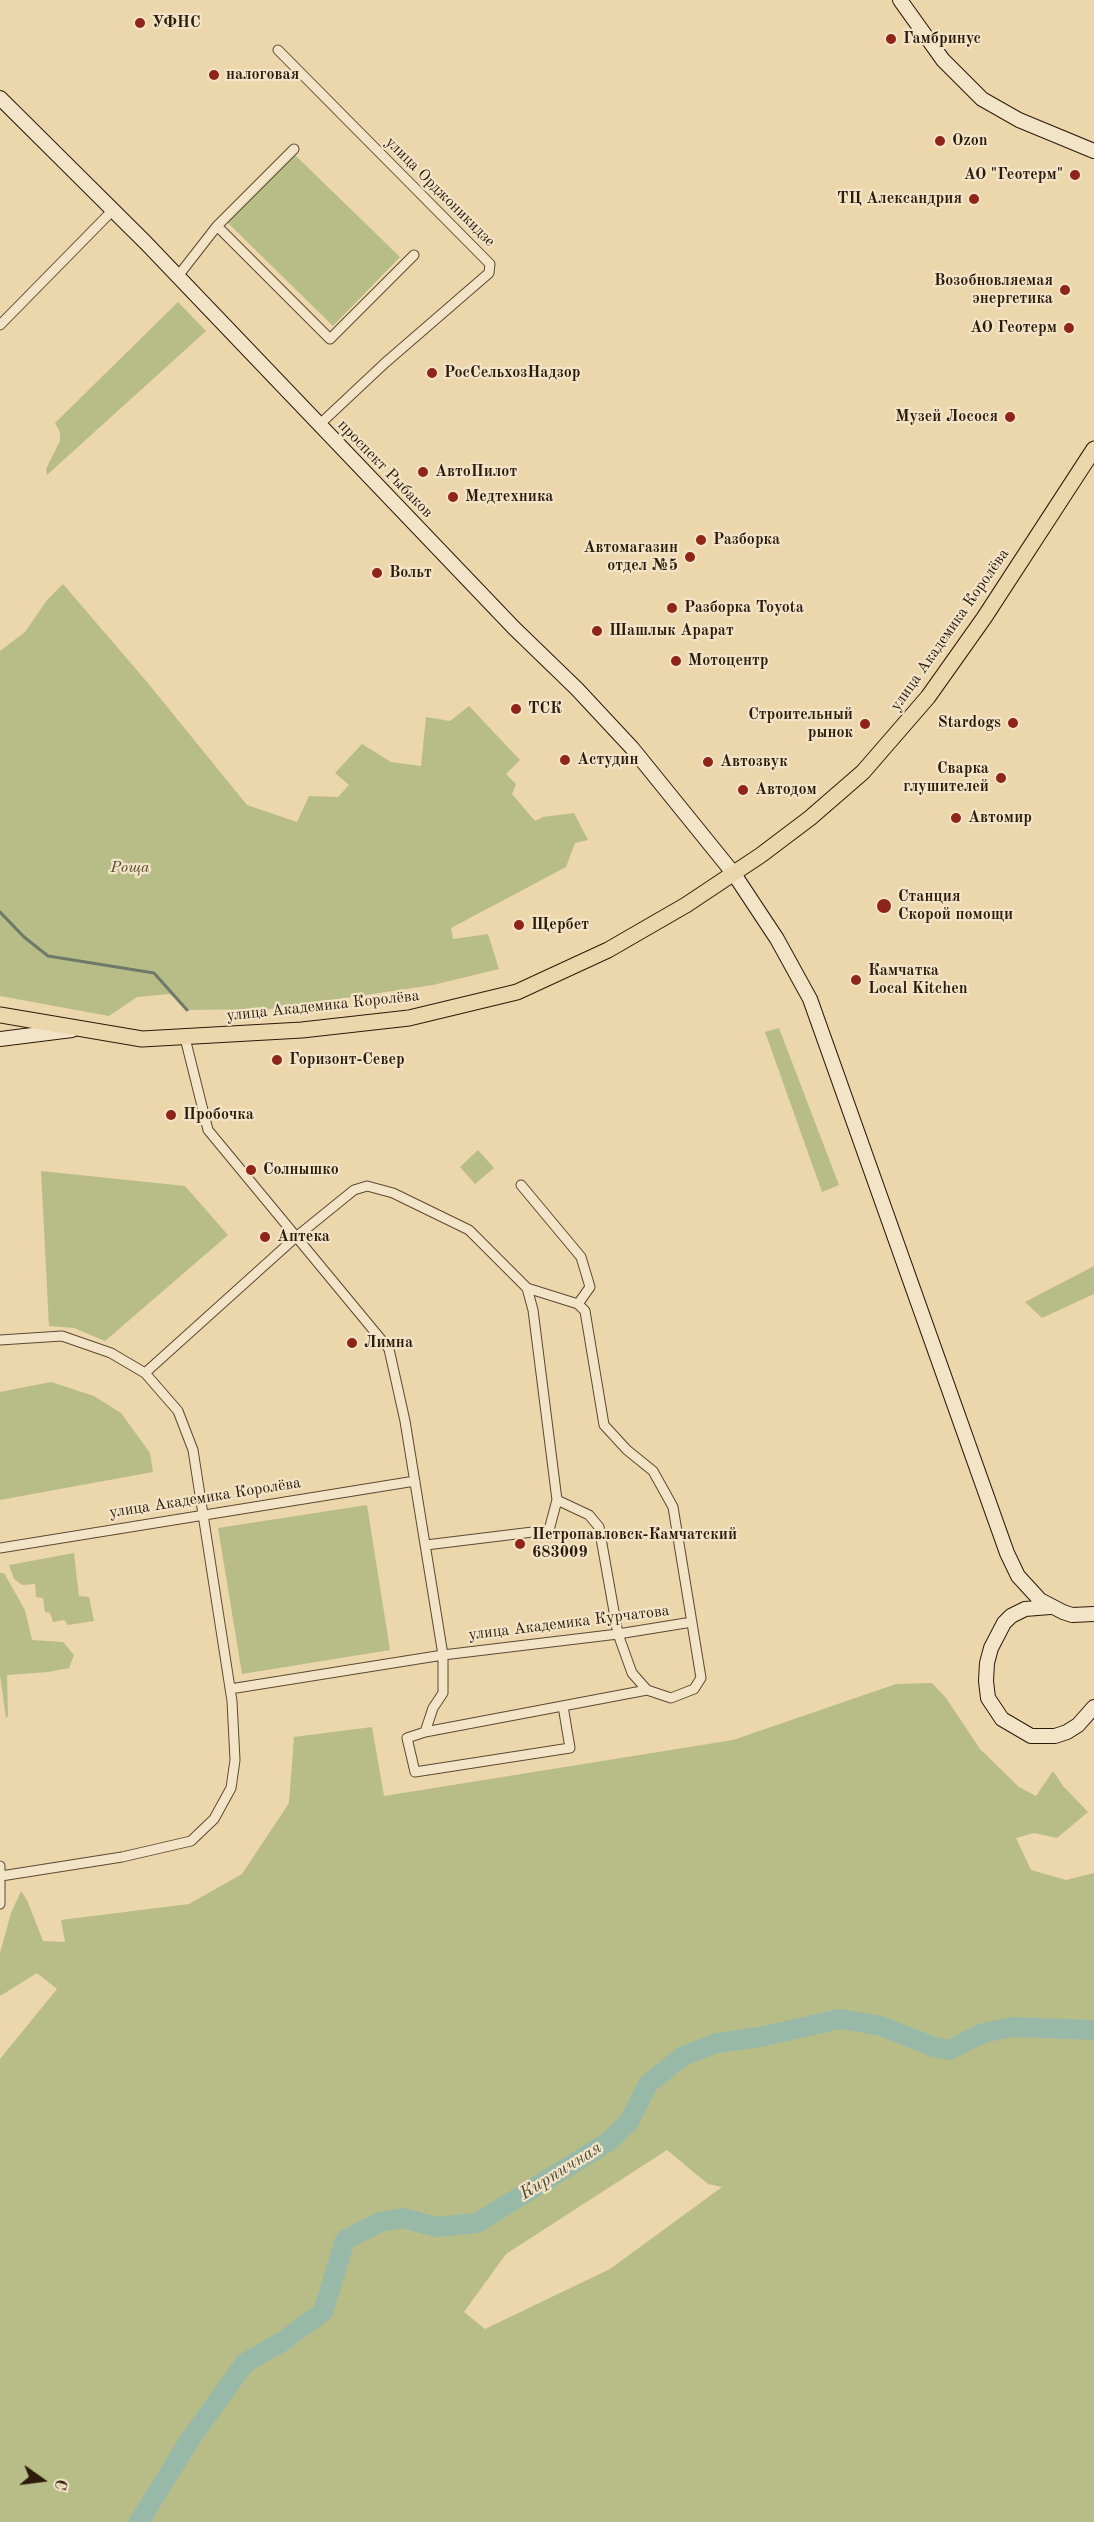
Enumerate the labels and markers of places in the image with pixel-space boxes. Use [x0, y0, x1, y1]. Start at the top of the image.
place label: УФНС [152, 13, 201, 33]
marker: УФНС [133, 16, 147, 30]
place label: Гамбринус [903, 29, 981, 49]
marker: Гамбринус [884, 32, 898, 46]
place label: налоговая [226, 65, 299, 85]
marker: налоговая [207, 68, 221, 82]
place label: Ozon [952, 131, 988, 151]
marker: Ozon [933, 134, 947, 148]
place label: АО "Геотерм" [964, 165, 1063, 185]
marker: АО "Геотерм" [1068, 168, 1082, 182]
place label: ТЦ Александрия [837, 189, 962, 209]
marker: ТЦ Александрия [967, 192, 981, 206]
place label: Возобновляемая энергетика [934, 271, 1053, 309]
marker: Возобновляемая энергетика [1058, 283, 1072, 297]
place label: АО Геотерм [970, 318, 1057, 338]
marker: АО Геотерм [1062, 321, 1076, 335]
place label: РосСельхозНадзор [444, 363, 580, 383]
marker: РосСельхозНадзор [425, 366, 439, 380]
place label: Музей Лосося [895, 407, 998, 427]
marker: Музей Лосося [1003, 410, 1017, 424]
place label: АвтоПилот [435, 462, 517, 482]
marker: АвтоПилот [416, 465, 430, 479]
place label: Медтехника [465, 487, 553, 507]
marker: Медтехника [446, 490, 460, 504]
place label: Разборка [713, 530, 780, 550]
marker: Разборка [694, 533, 708, 547]
place label: Автомагазин отдел №5 [583, 538, 678, 576]
marker: Автомагазин отдел №5 [683, 550, 697, 564]
place label: Вольт [389, 563, 432, 583]
marker: Вольт [370, 566, 384, 580]
place label: Разборка Toyota [684, 598, 804, 618]
marker: Разборка Toyota [665, 601, 679, 615]
place label: Шашлык Арарат [609, 621, 734, 641]
marker: Шашлык Арарат [590, 624, 604, 638]
place label: Мотоцентр [688, 651, 769, 671]
marker: Мотоцентр [669, 654, 683, 668]
place label: ТСК [528, 699, 562, 719]
marker: ТСК [509, 702, 523, 716]
place label: Строительный рынок [748, 705, 853, 743]
place label: Stardogs [938, 713, 1001, 733]
marker: Stardogs [1006, 716, 1020, 730]
marker: Строительный рынок [858, 717, 872, 731]
place label: Астудин [577, 750, 638, 770]
place label: Автозвук [720, 752, 788, 772]
marker: Астудин [558, 753, 572, 767]
marker: Автозвук [701, 755, 715, 769]
place label: Сварка глушителей [903, 759, 989, 797]
marker: Сварка глушителей [994, 771, 1008, 785]
place label: Автодом [755, 780, 817, 800]
marker: Автодом [736, 783, 750, 797]
place label: Автомир [968, 808, 1032, 828]
marker: Автомир [949, 811, 963, 825]
place label: Станция Скорой помощи [898, 887, 1013, 925]
marker: Станция Скорой помощи [875, 897, 893, 915]
place label: Щербет [531, 915, 589, 935]
marker: Щербет [512, 918, 526, 932]
place label: Камчатка Local Kitchen [868, 961, 968, 999]
marker: Камчатка Local Kitchen [849, 973, 863, 987]
place label: Горизонт-Север [289, 1050, 405, 1070]
marker: Горизонт-Север [270, 1053, 284, 1067]
place label: Пробочка [183, 1105, 254, 1125]
marker: Пробочка [164, 1108, 178, 1122]
place label: Солнышко [263, 1160, 339, 1180]
marker: Солнышко [244, 1163, 258, 1177]
place label: Аптека [277, 1227, 330, 1247]
marker: Аптека [258, 1230, 272, 1244]
place label: Лимна [364, 1333, 413, 1353]
marker: Лимна [345, 1336, 359, 1350]
place label: Петропавловск-Камчатский 683009 [532, 1525, 737, 1563]
marker: Петропавловск-Камчатский 683009 [513, 1537, 527, 1551]

